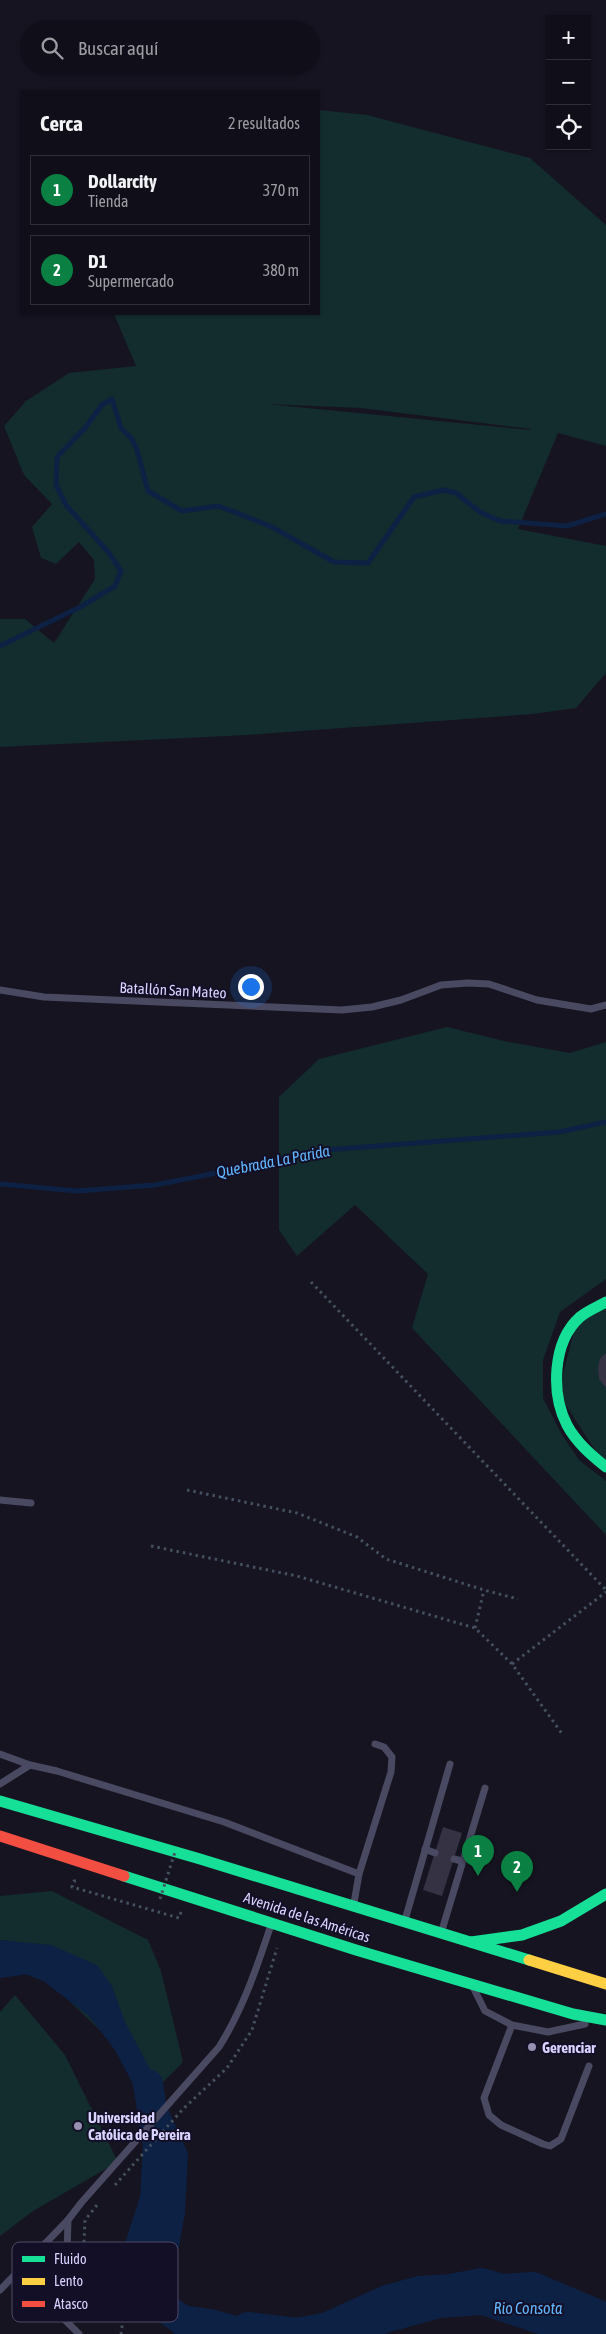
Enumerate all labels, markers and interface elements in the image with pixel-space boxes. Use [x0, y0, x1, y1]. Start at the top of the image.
map controls [546, 15, 591, 150]
button: + [546, 15, 591, 60]
search box [20, 20, 320, 75]
icon: search [38, 34, 66, 62]
text: Buscar aquí [78, 37, 158, 59]
button: − [546, 60, 591, 105]
button: locate [546, 105, 591, 150]
text: Cerca [40, 111, 83, 135]
text: 2 resultados [228, 114, 300, 132]
text: Dollarcity [88, 170, 157, 192]
text: 1 [53, 181, 61, 199]
text: 370 m [263, 181, 299, 199]
text: Tienda [88, 192, 128, 210]
text: D1 [88, 250, 108, 272]
text: 2 [53, 261, 61, 279]
text: 380 m [263, 261, 299, 279]
text: Supermercado [88, 272, 174, 290]
your location [238, 974, 264, 1000]
street label: Batallón San Mateo [119, 979, 227, 1001]
water label: Quebrada La Parida [215, 1141, 332, 1181]
pin: 1 [462, 1835, 494, 1876]
pin: 2 [501, 1851, 533, 1892]
street label: Avenida de las Américas [242, 1889, 372, 1945]
place label: Gerenciar [542, 2039, 596, 2056]
marker: Gerenciar [526, 2041, 538, 2053]
place label: Universidad Católica de Pereira [88, 2109, 191, 2143]
marker: Universidad Católica de Pereira [72, 2120, 84, 2132]
legend [12, 2242, 178, 2322]
text: Fluido [54, 2251, 87, 2267]
text: Lento [54, 2273, 83, 2289]
text: Atasco [54, 2296, 88, 2312]
water label: Rio Consota [494, 2299, 563, 2317]

